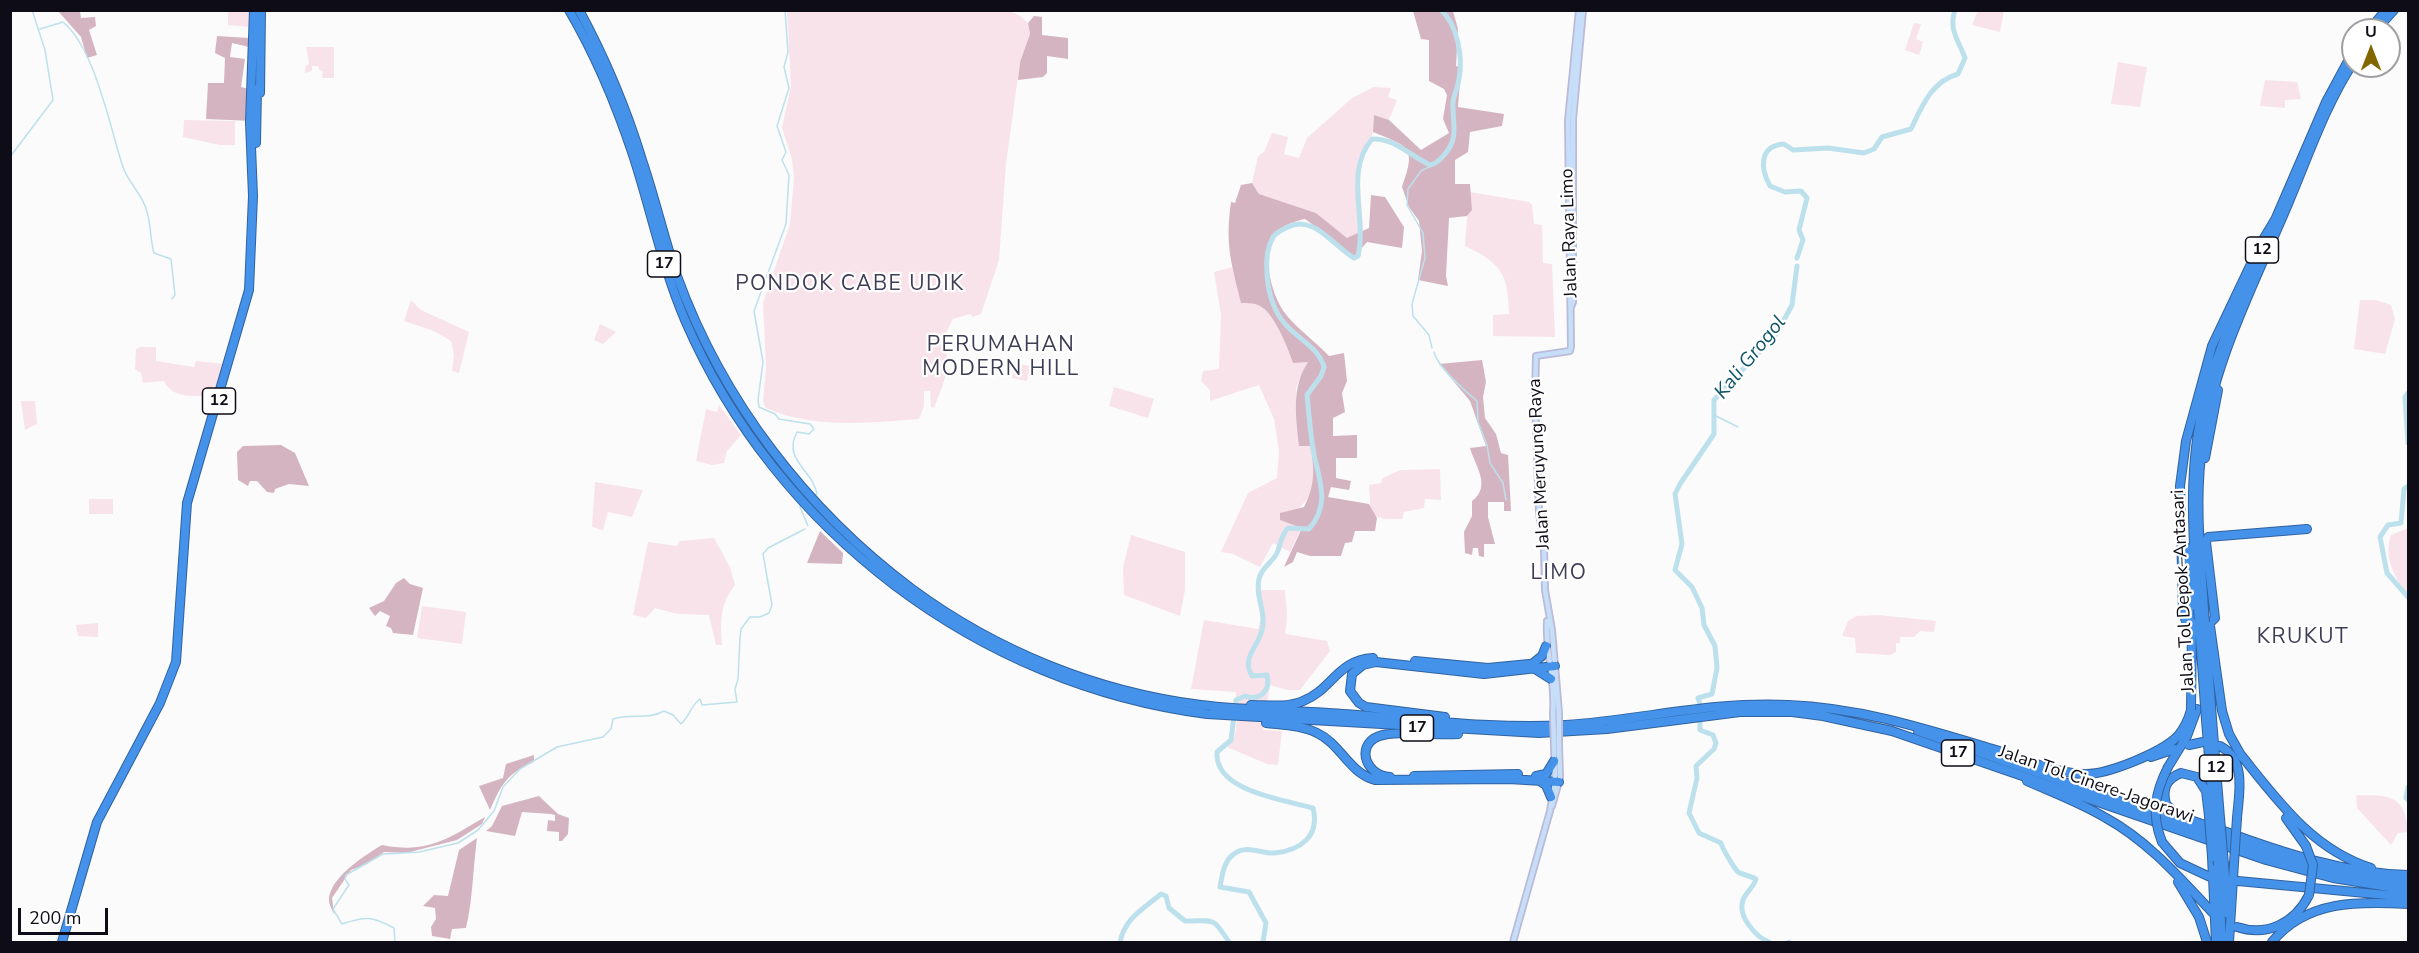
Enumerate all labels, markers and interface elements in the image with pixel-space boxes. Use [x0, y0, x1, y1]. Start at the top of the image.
north arrow [2341, 18, 2401, 78]
text: U [2365, 21, 2377, 43]
street label: Jalan Raya Limo [1557, 168, 1583, 298]
road number: 12 [2246, 237, 2278, 263]
road number: 17 [648, 251, 680, 277]
district label: PONDOK CABE UDIK [735, 272, 965, 298]
water label: Kali Grogol [1710, 312, 1792, 404]
district label: PERUMAHAN MODERN HILL [922, 333, 1080, 383]
street label: Jalan Meruyung Raya [1525, 378, 1555, 550]
road number: 12 [202, 388, 236, 414]
street label: Jalan Tol Depok–Antasari [2168, 489, 2200, 693]
district label: LIMO [1531, 561, 1587, 587]
district label: KRUKUT [2257, 625, 2349, 651]
road number: 17 [1400, 715, 1434, 741]
road number: 17 [1942, 740, 1974, 766]
street label: Jalan Tol Cinere-Jagorawi [1996, 741, 2196, 829]
road number: 12 [2200, 755, 2232, 781]
scale bar [21, 896, 111, 934]
text: 200 m [29, 906, 81, 930]

